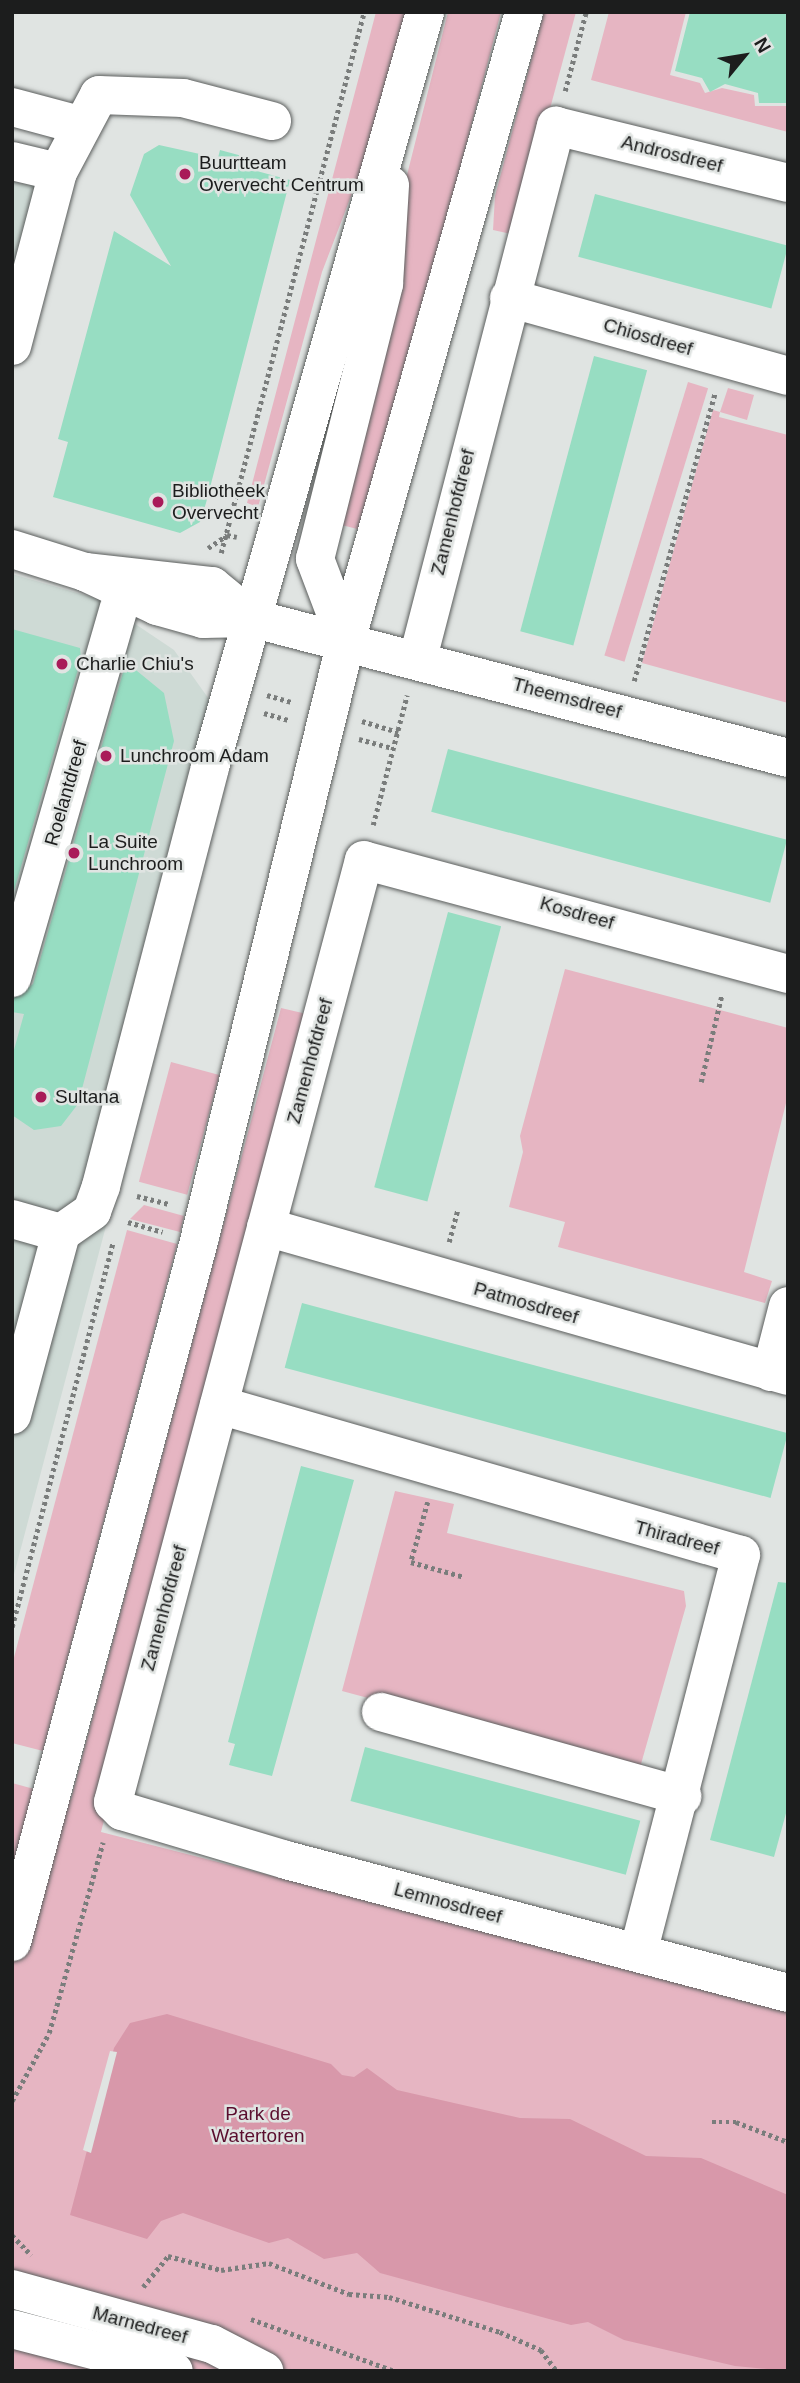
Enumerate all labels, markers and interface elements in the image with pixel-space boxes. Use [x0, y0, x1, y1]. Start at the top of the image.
north arrow [709, 21, 779, 91]
text: N [750, 34, 775, 56]
street label: Androsdreef [619, 130, 725, 178]
place label: Buurtteam Overvecht Centrum [199, 152, 364, 196]
marker: Buurtteam Overvecht Centrum [177, 166, 193, 182]
street label: Chiosdreef [601, 313, 695, 361]
street label: Zamenhofdreef [426, 447, 480, 577]
place label: Bibliotheek Overvecht [172, 480, 265, 524]
marker: Bibliotheek Overvecht [150, 494, 166, 510]
place label: Charlie Chiu's [76, 653, 194, 675]
marker: Charlie Chiu's [54, 656, 70, 672]
street label: Theemsdreef [510, 673, 624, 723]
street label: Roelantdreef [40, 738, 92, 848]
place label: Lunchroom Adam [120, 745, 270, 767]
marker: Lunchroom Adam [98, 748, 114, 764]
place label: La Suite Lunchroom [88, 831, 183, 875]
marker: La Suite Lunchroom [66, 845, 82, 861]
street label: Kosdreef [537, 892, 617, 934]
street label: Zamenhofdreef [282, 996, 338, 1126]
place label: Sultana [55, 1086, 119, 1108]
marker: Sultana [33, 1089, 49, 1105]
street label: Patmosdreef [471, 1277, 581, 1329]
street label: Thiradreef [632, 1516, 722, 1560]
street label: Zamenhofdreef [136, 1543, 192, 1673]
street label: Lemnosdreef [391, 1878, 505, 1928]
park label: Park de Watertoren [211, 2103, 305, 2147]
street label: Marnedreef [90, 2301, 190, 2349]

